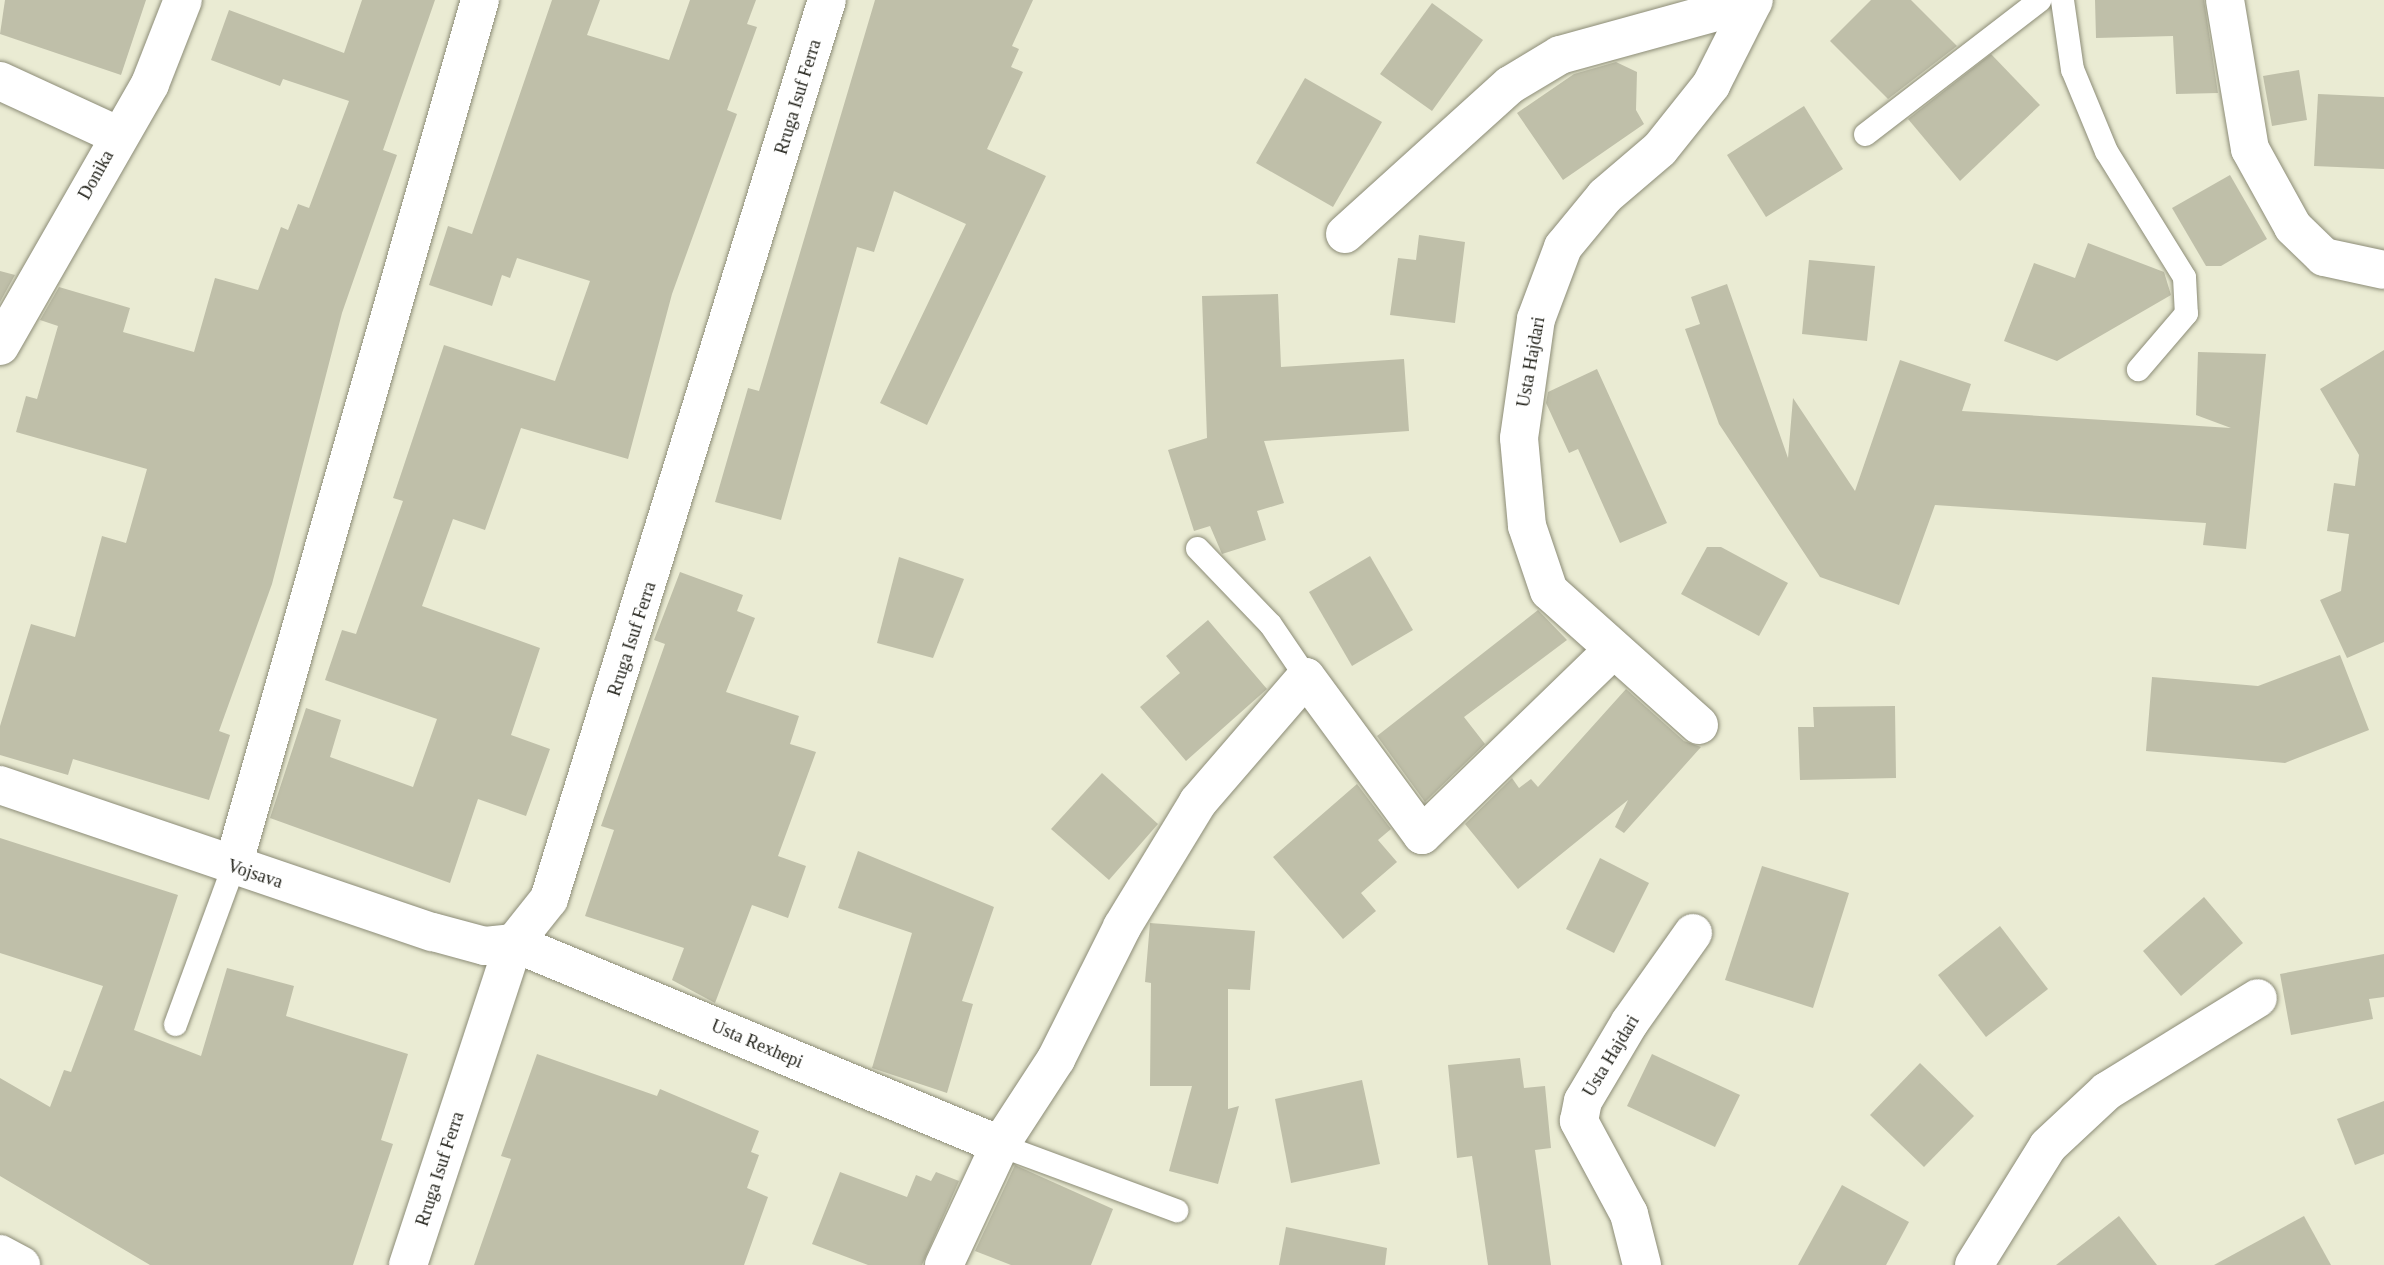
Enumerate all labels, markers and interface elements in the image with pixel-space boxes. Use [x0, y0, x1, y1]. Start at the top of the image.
street label: Rruga Isuf Ferra [770, 37, 826, 157]
street label: Donika [74, 147, 118, 203]
street label: Usta Hajdari [1512, 315, 1550, 409]
street label: Rruga Isuf Ferra [603, 579, 661, 699]
street label: Vojsava [225, 855, 285, 893]
street label: Usta Hajdari [1578, 1011, 1644, 1101]
street label: Usta Rexhepi [708, 1015, 806, 1073]
street label: Rruga Isuf Ferra [411, 1109, 469, 1229]

